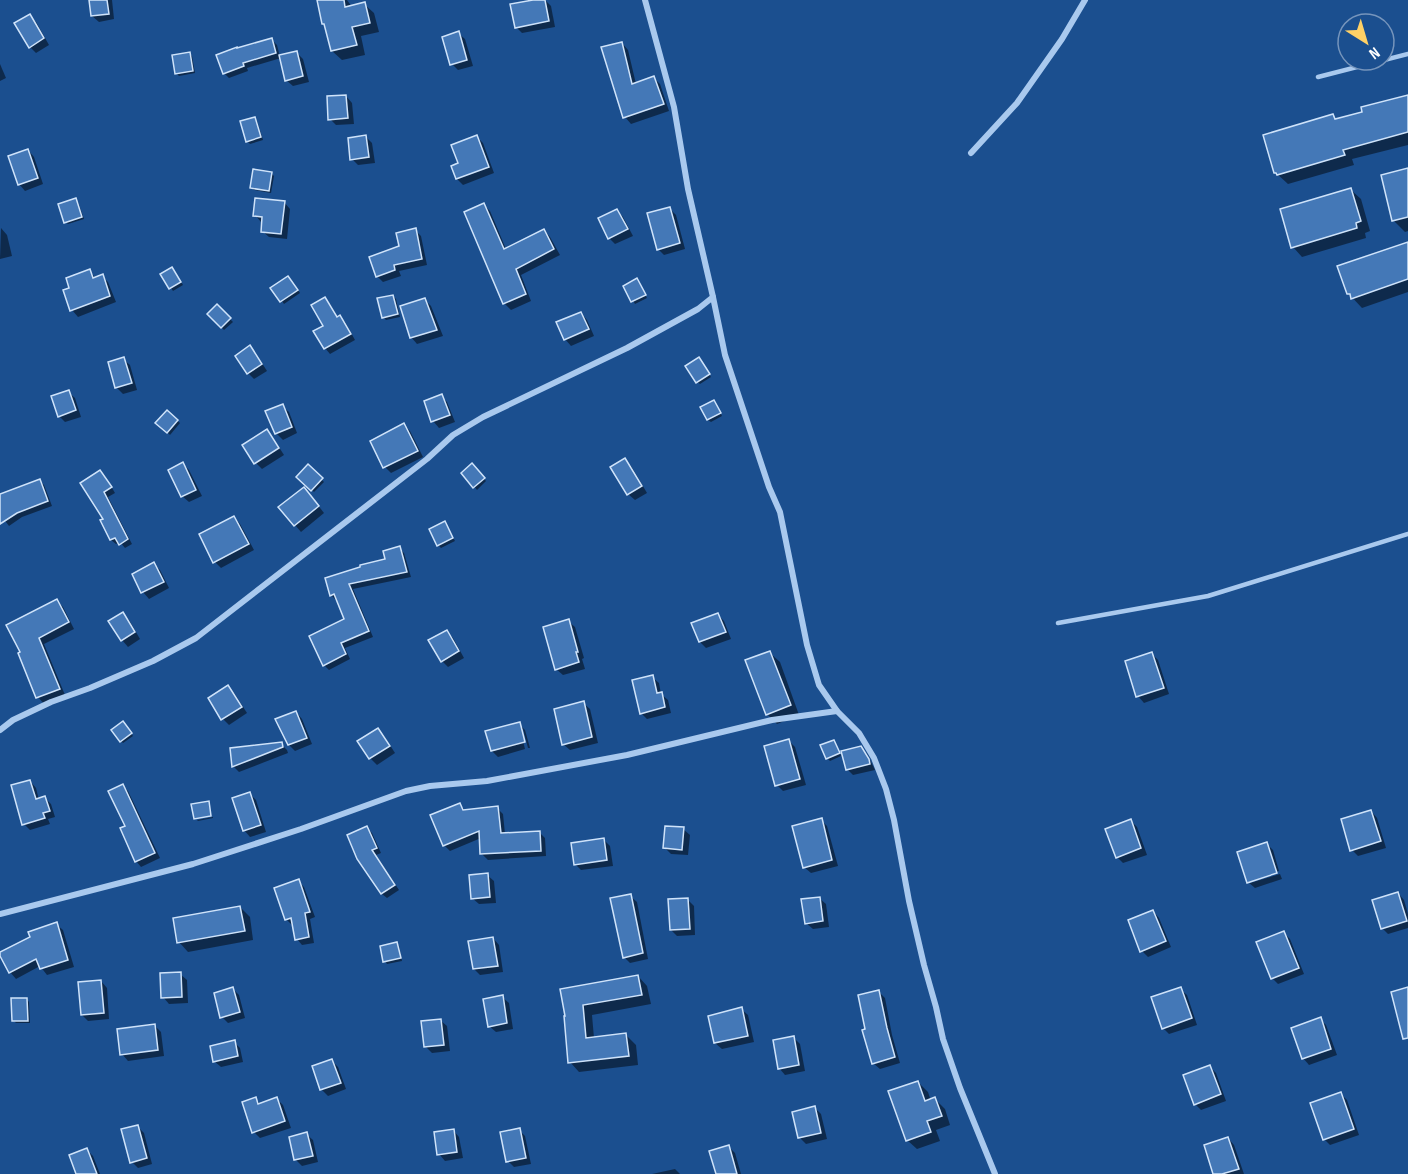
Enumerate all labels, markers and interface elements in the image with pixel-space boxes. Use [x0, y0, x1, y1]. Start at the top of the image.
north arrow [1336, 12, 1396, 72]
text: N [1365, 43, 1383, 63]

